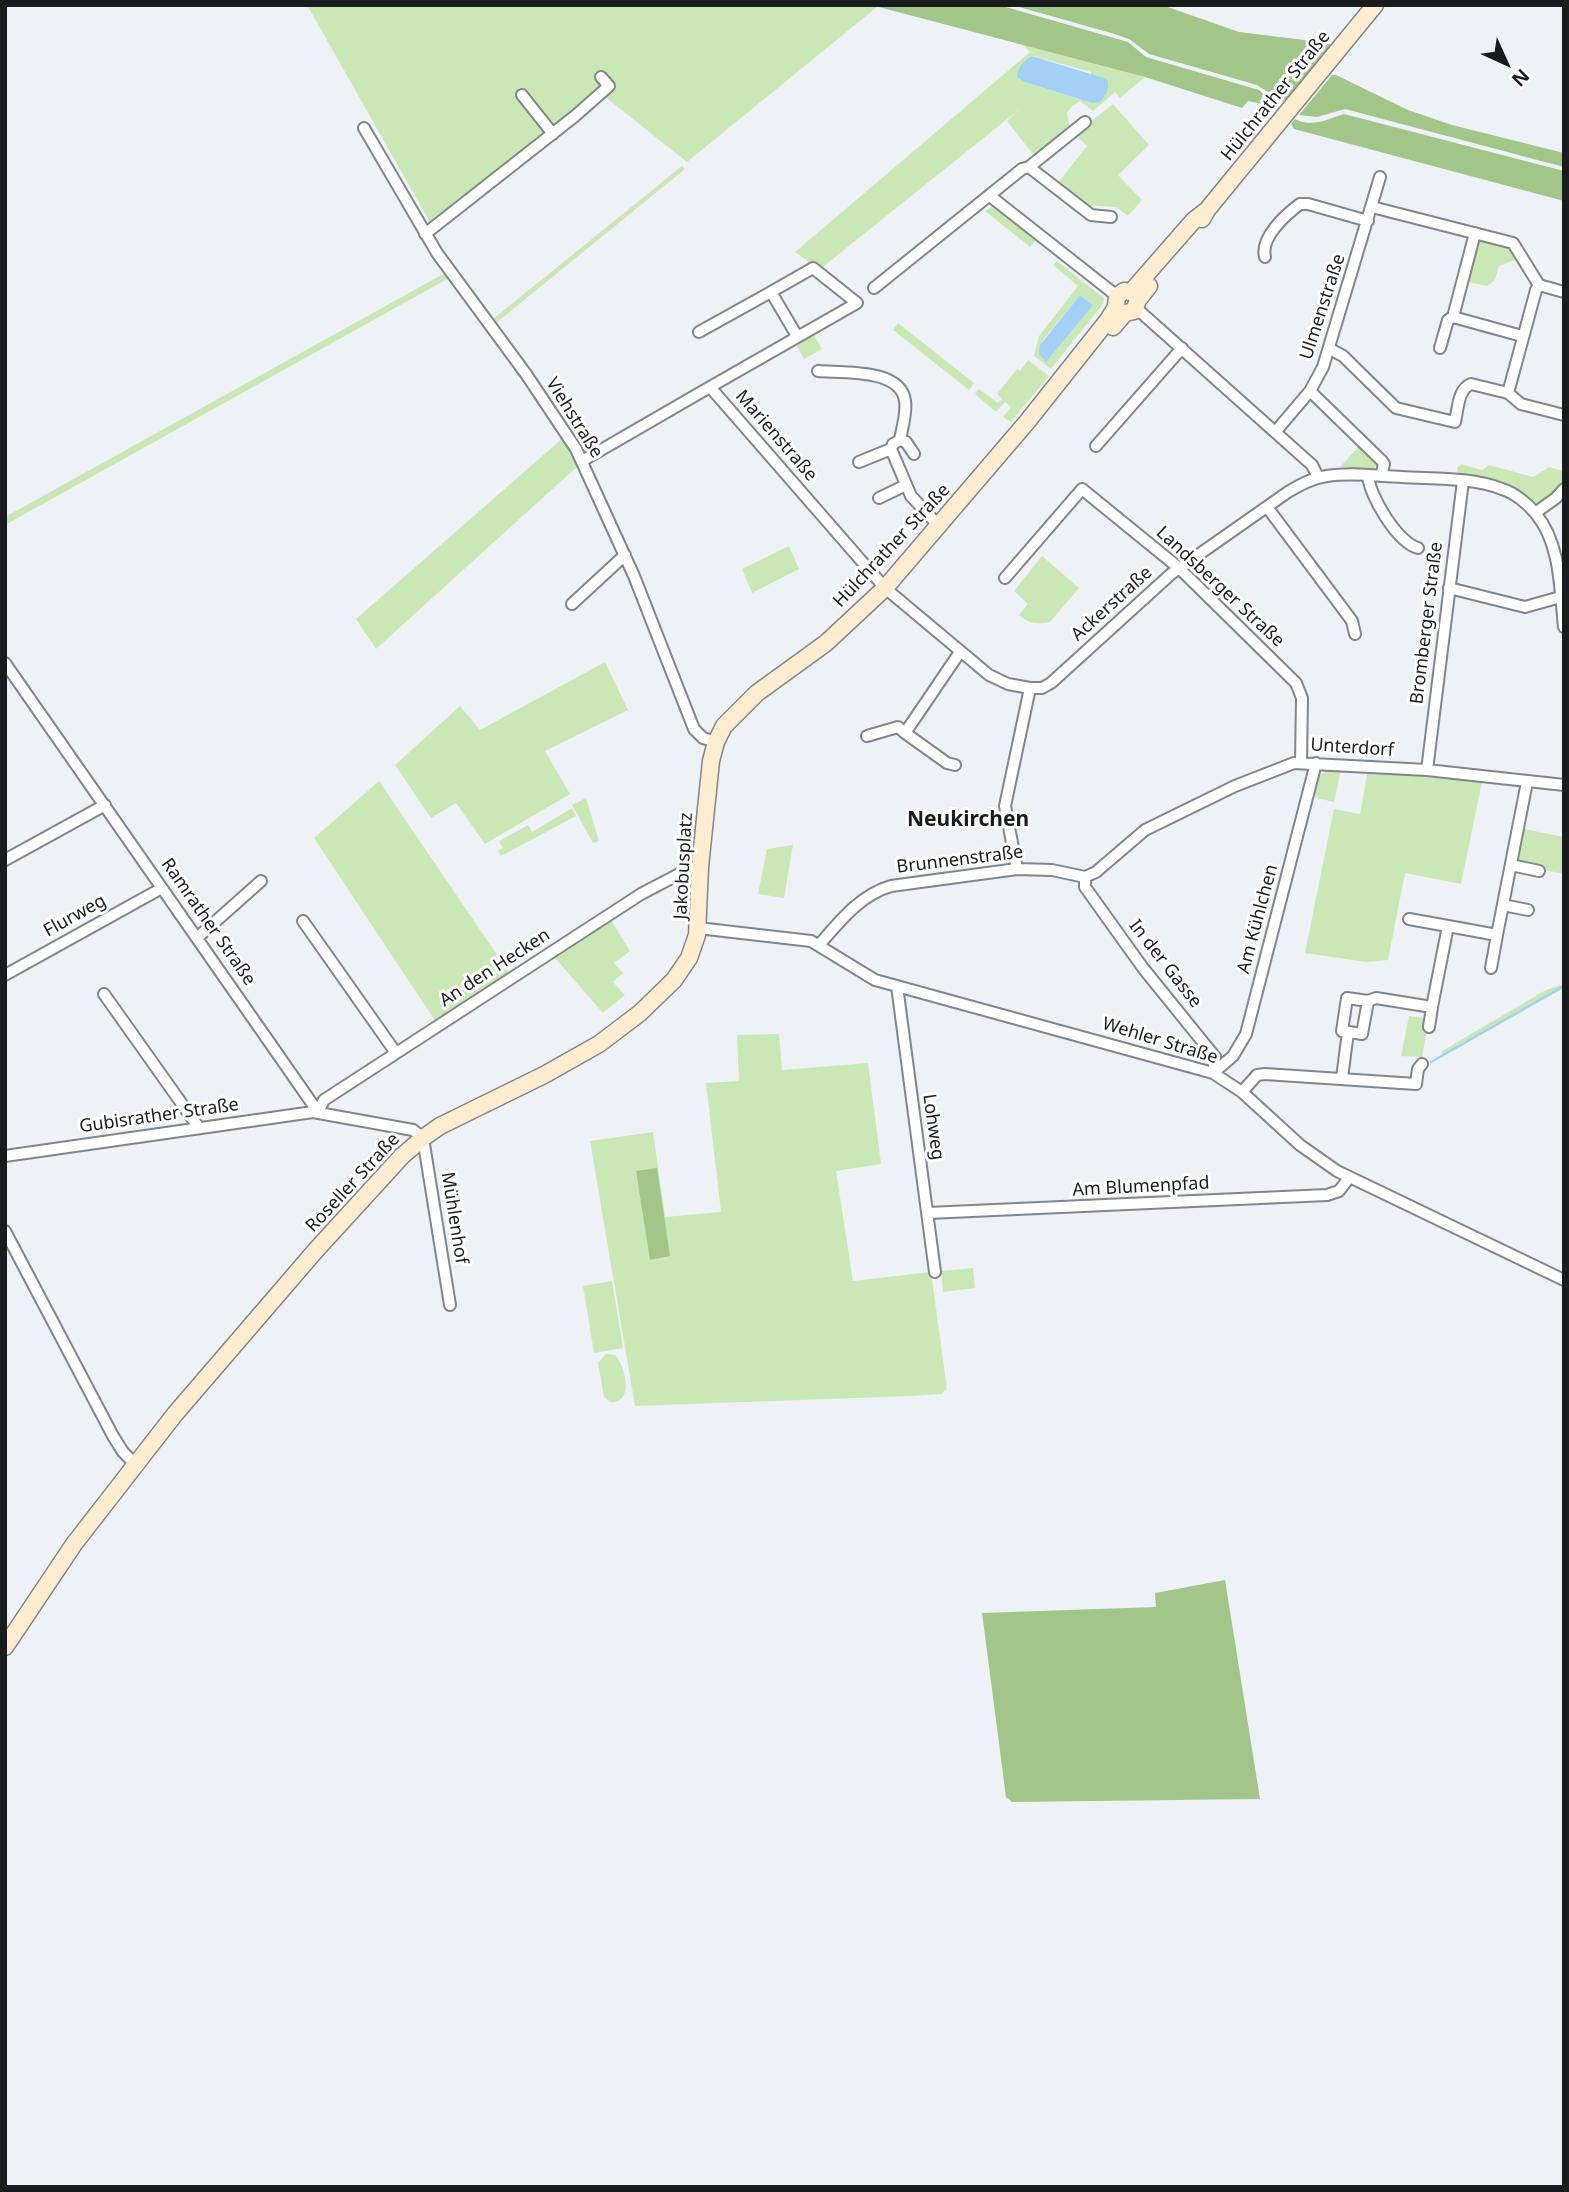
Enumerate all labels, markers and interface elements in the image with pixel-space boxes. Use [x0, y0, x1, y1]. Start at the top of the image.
street label: Hülchrather Straße [1217, 27, 1335, 165]
north arrow [1471, 28, 1541, 98]
text: N [1506, 63, 1536, 92]
street label: Ulmenstraße [1296, 251, 1350, 363]
street label: Viehstraße [541, 374, 607, 462]
street label: Marienstraße [731, 386, 821, 486]
street label: Hülchrather Straße [829, 480, 955, 612]
street label: Landsberger Straße [1151, 522, 1289, 652]
street label: Bromberger Straße [1406, 541, 1448, 705]
street label: Ackerstraße [1067, 562, 1157, 646]
street label: Unterdorf [1310, 734, 1394, 762]
district label: Neukirchen [907, 807, 1029, 833]
street label: Jakobusplatz [670, 812, 698, 920]
street label: Brunnenstraße [895, 842, 1025, 878]
street label: Ramrather Straße [156, 854, 260, 990]
street label: Am Kühlchen [1233, 862, 1283, 976]
street label: Flurweg [40, 890, 110, 942]
street label: In der Gasse [1124, 916, 1206, 1012]
street label: An den Hecken [436, 924, 554, 1012]
street label: Wehler Straße [1100, 1013, 1220, 1069]
street label: Lohweg [918, 1092, 948, 1162]
street label: Gubisrather Straße [78, 1094, 240, 1138]
street label: Roseller Straße [302, 1129, 404, 1237]
street label: Mühlenhof [436, 1171, 472, 1265]
street label: Am Blumenpfad [1072, 1173, 1210, 1201]

